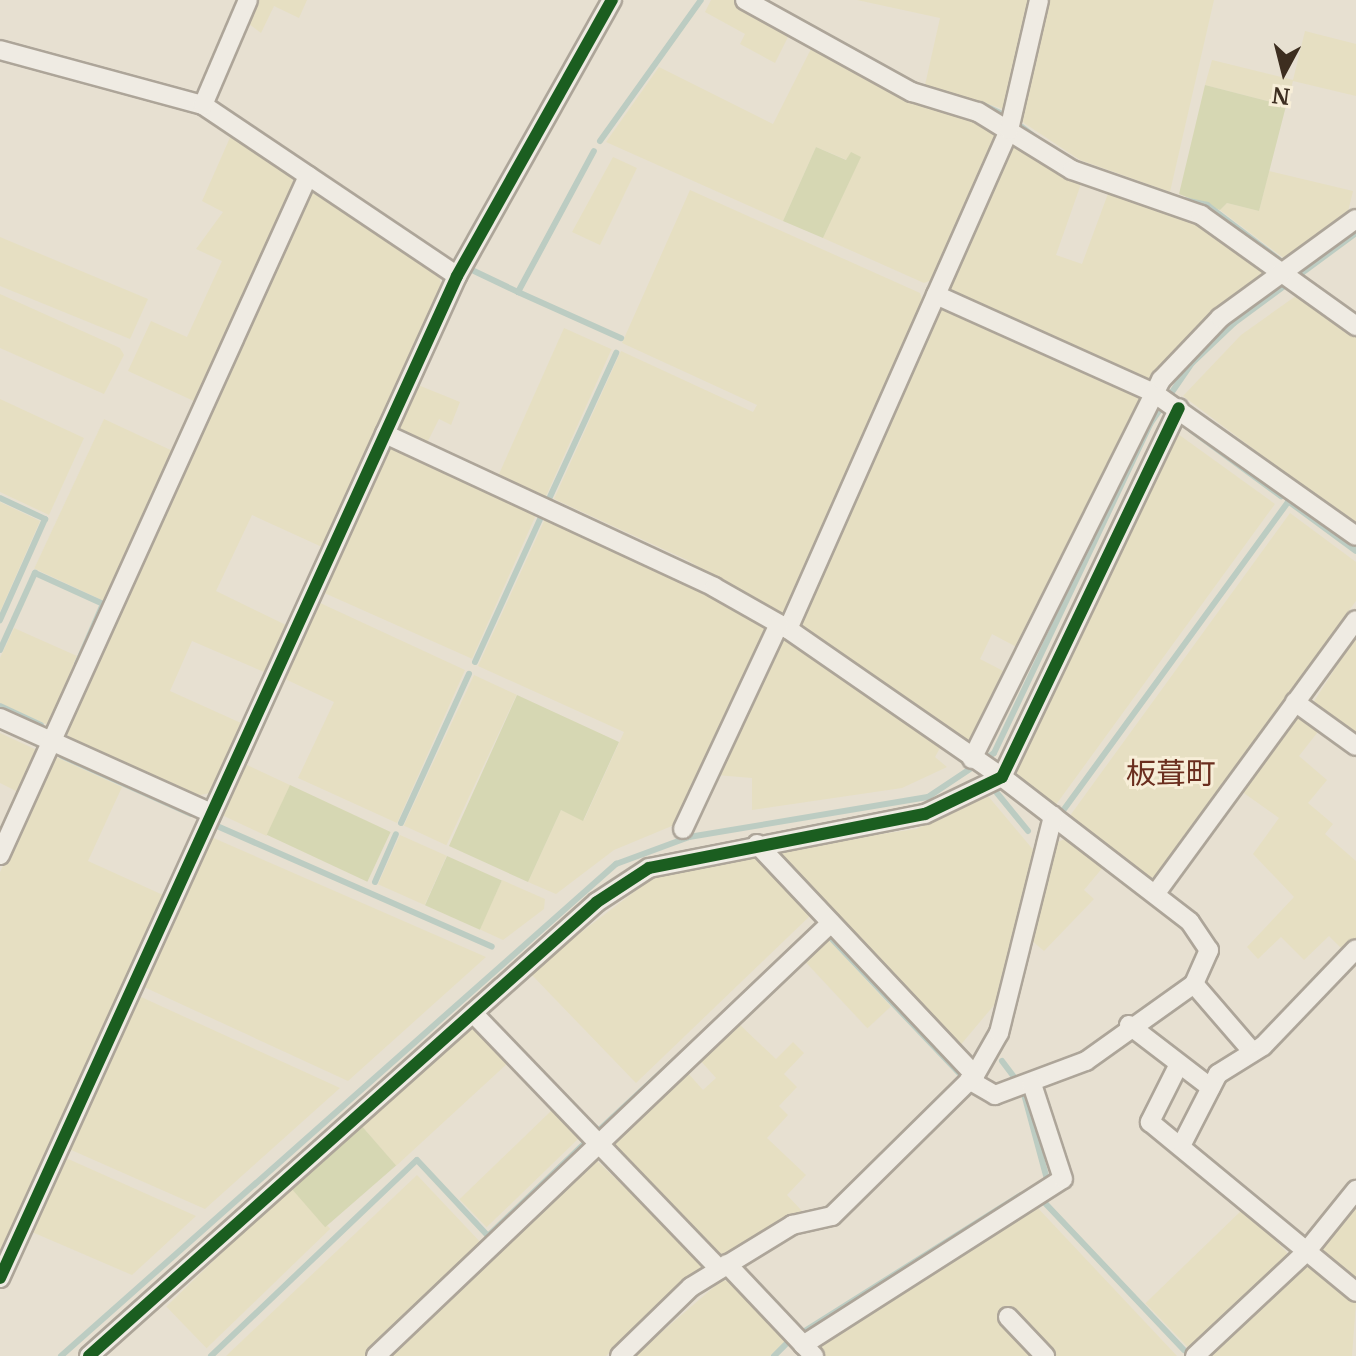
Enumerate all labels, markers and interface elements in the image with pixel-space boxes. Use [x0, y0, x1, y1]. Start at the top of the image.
north arrow [1244, 32, 1324, 112]
text: N [1271, 81, 1291, 111]
district label: 板葺町 [1126, 755, 1216, 791]

